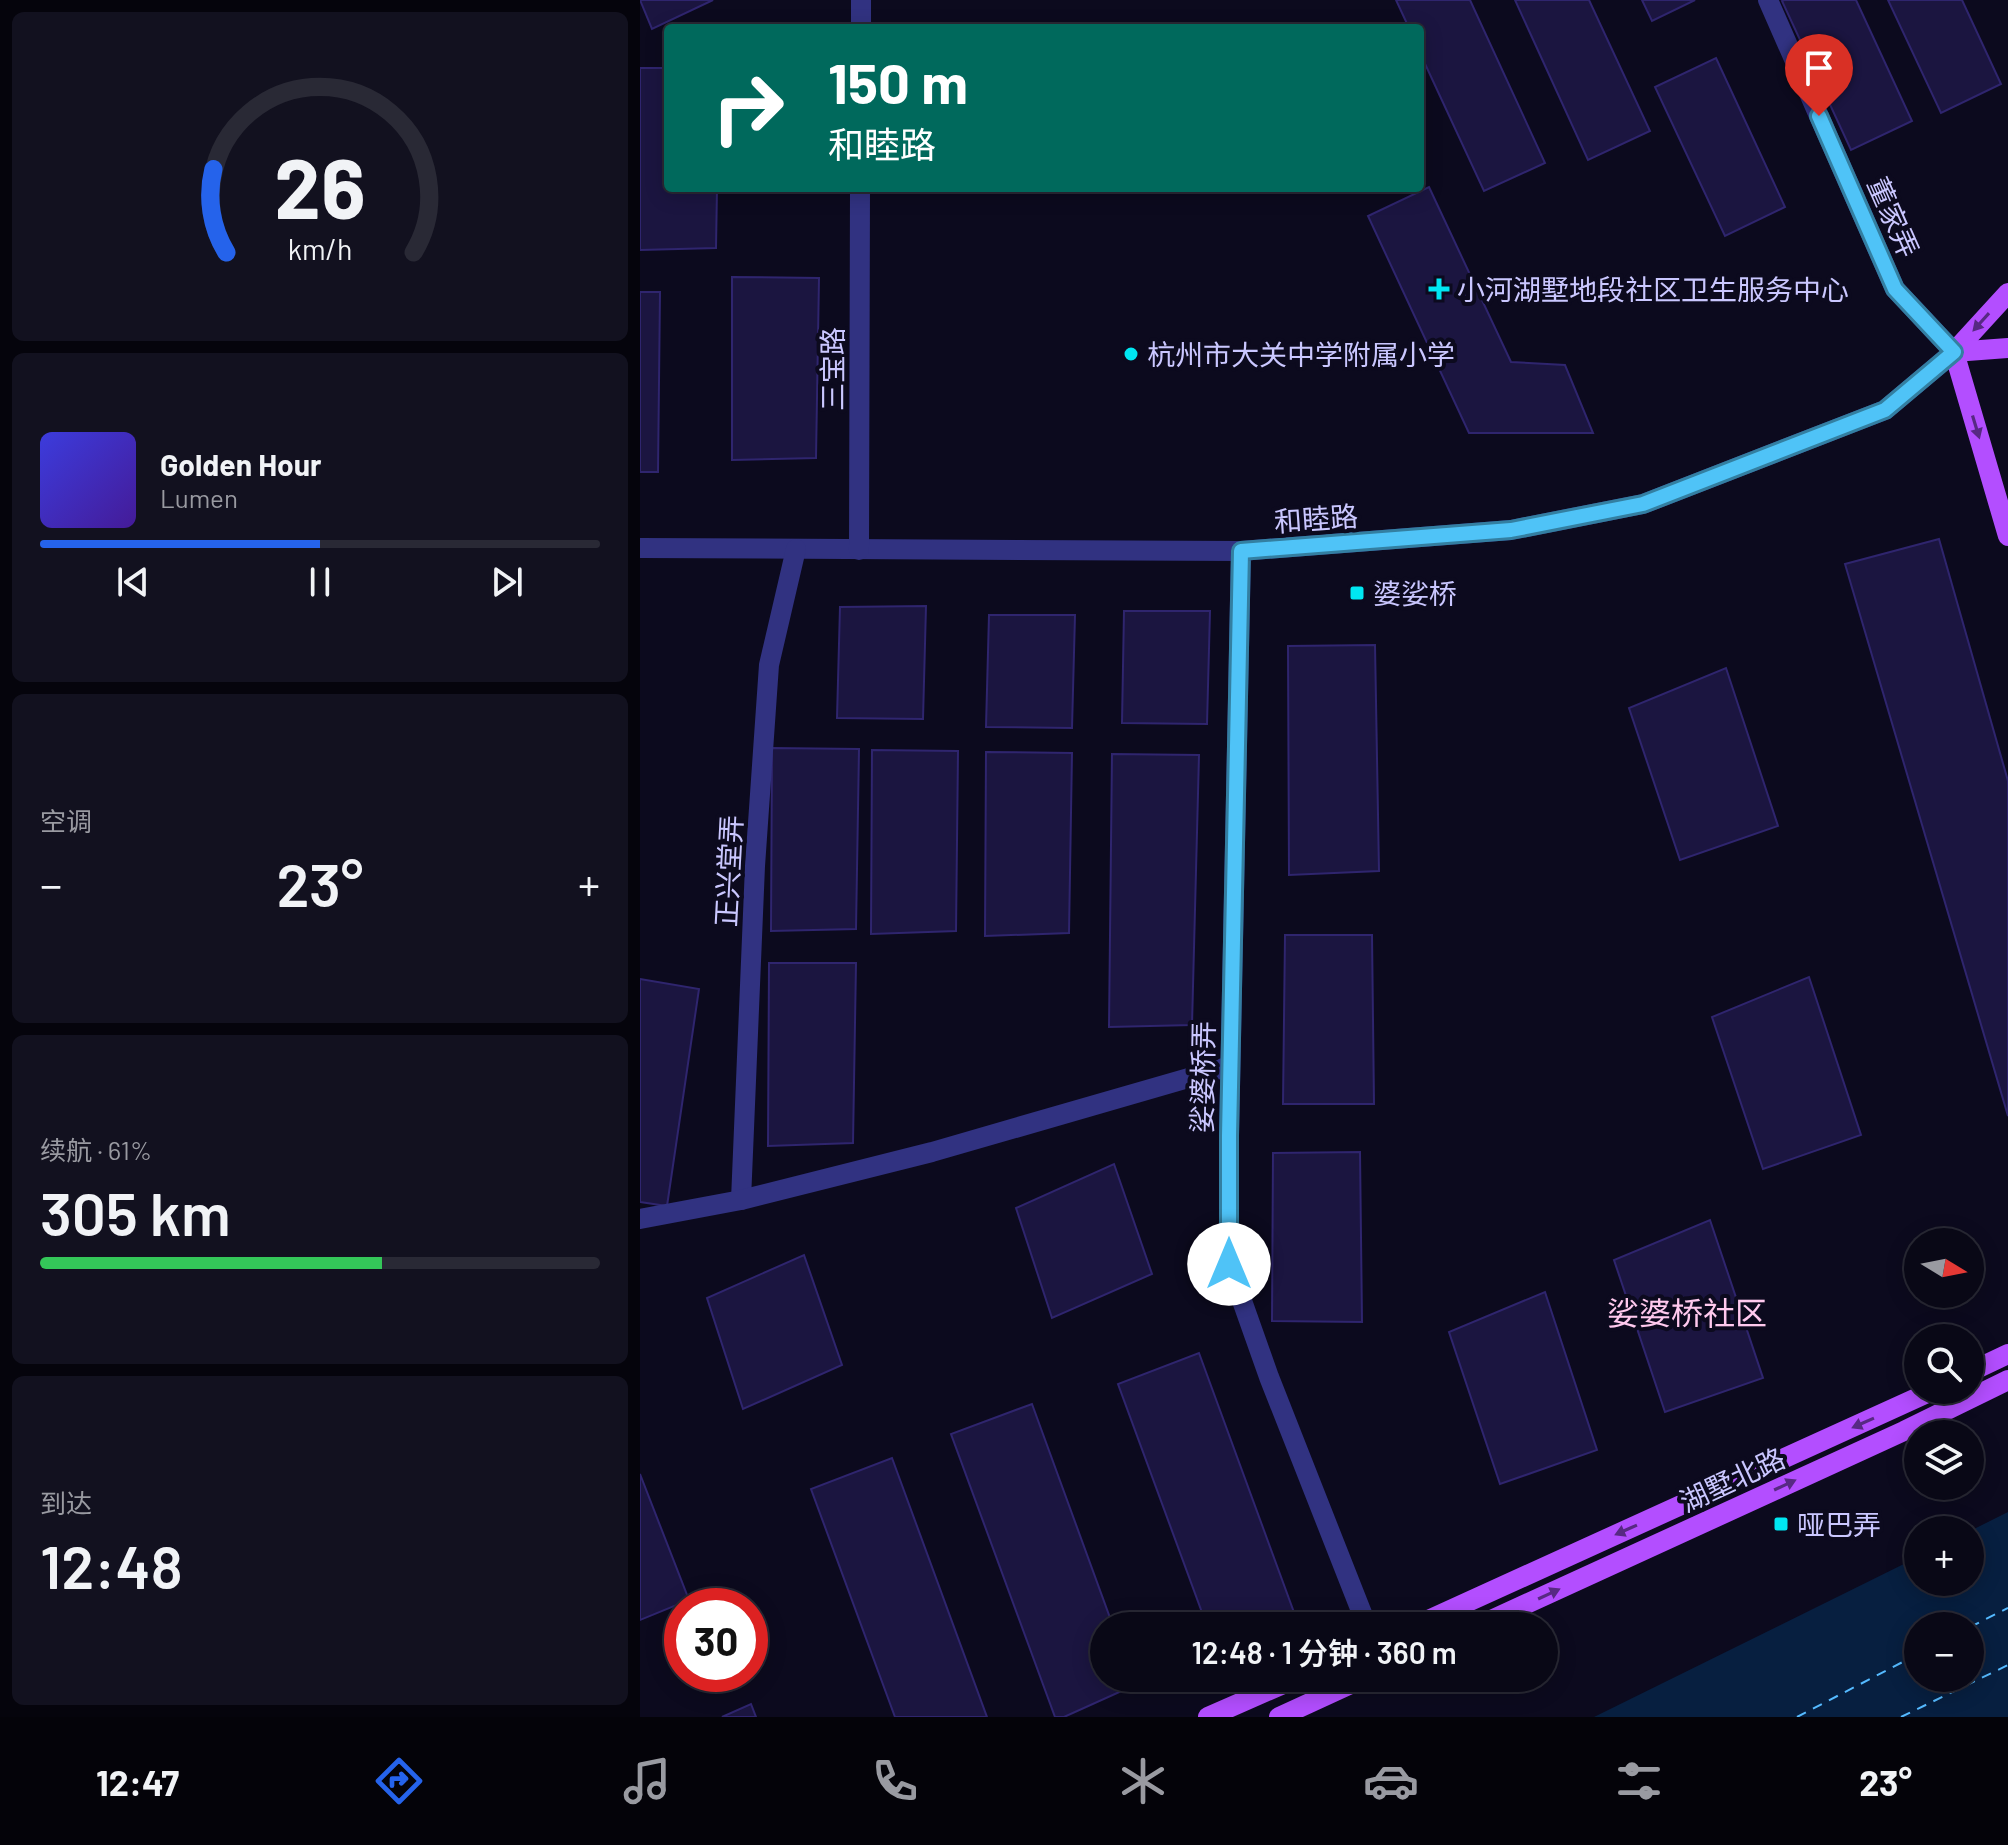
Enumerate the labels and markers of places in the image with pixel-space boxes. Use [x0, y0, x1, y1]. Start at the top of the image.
pin [1785, 34, 1853, 116]
place label: 小河湖墅地段社区卫生服务中心 [1457, 272, 1849, 306]
marker: 小河湖墅地段社区卫生服务中心 [1428, 278, 1450, 300]
place label: 杭州市大关中学附属小学 [1147, 337, 1455, 371]
marker: 杭州市大关中学附属小学 [1122, 345, 1140, 363]
place label: 婆娑桥 [1373, 576, 1457, 610]
marker: 婆娑桥 [1348, 584, 1366, 602]
place label: 哑巴弄 [1797, 1507, 1881, 1541]
marker: 哑巴弄 [1772, 1515, 1790, 1533]

